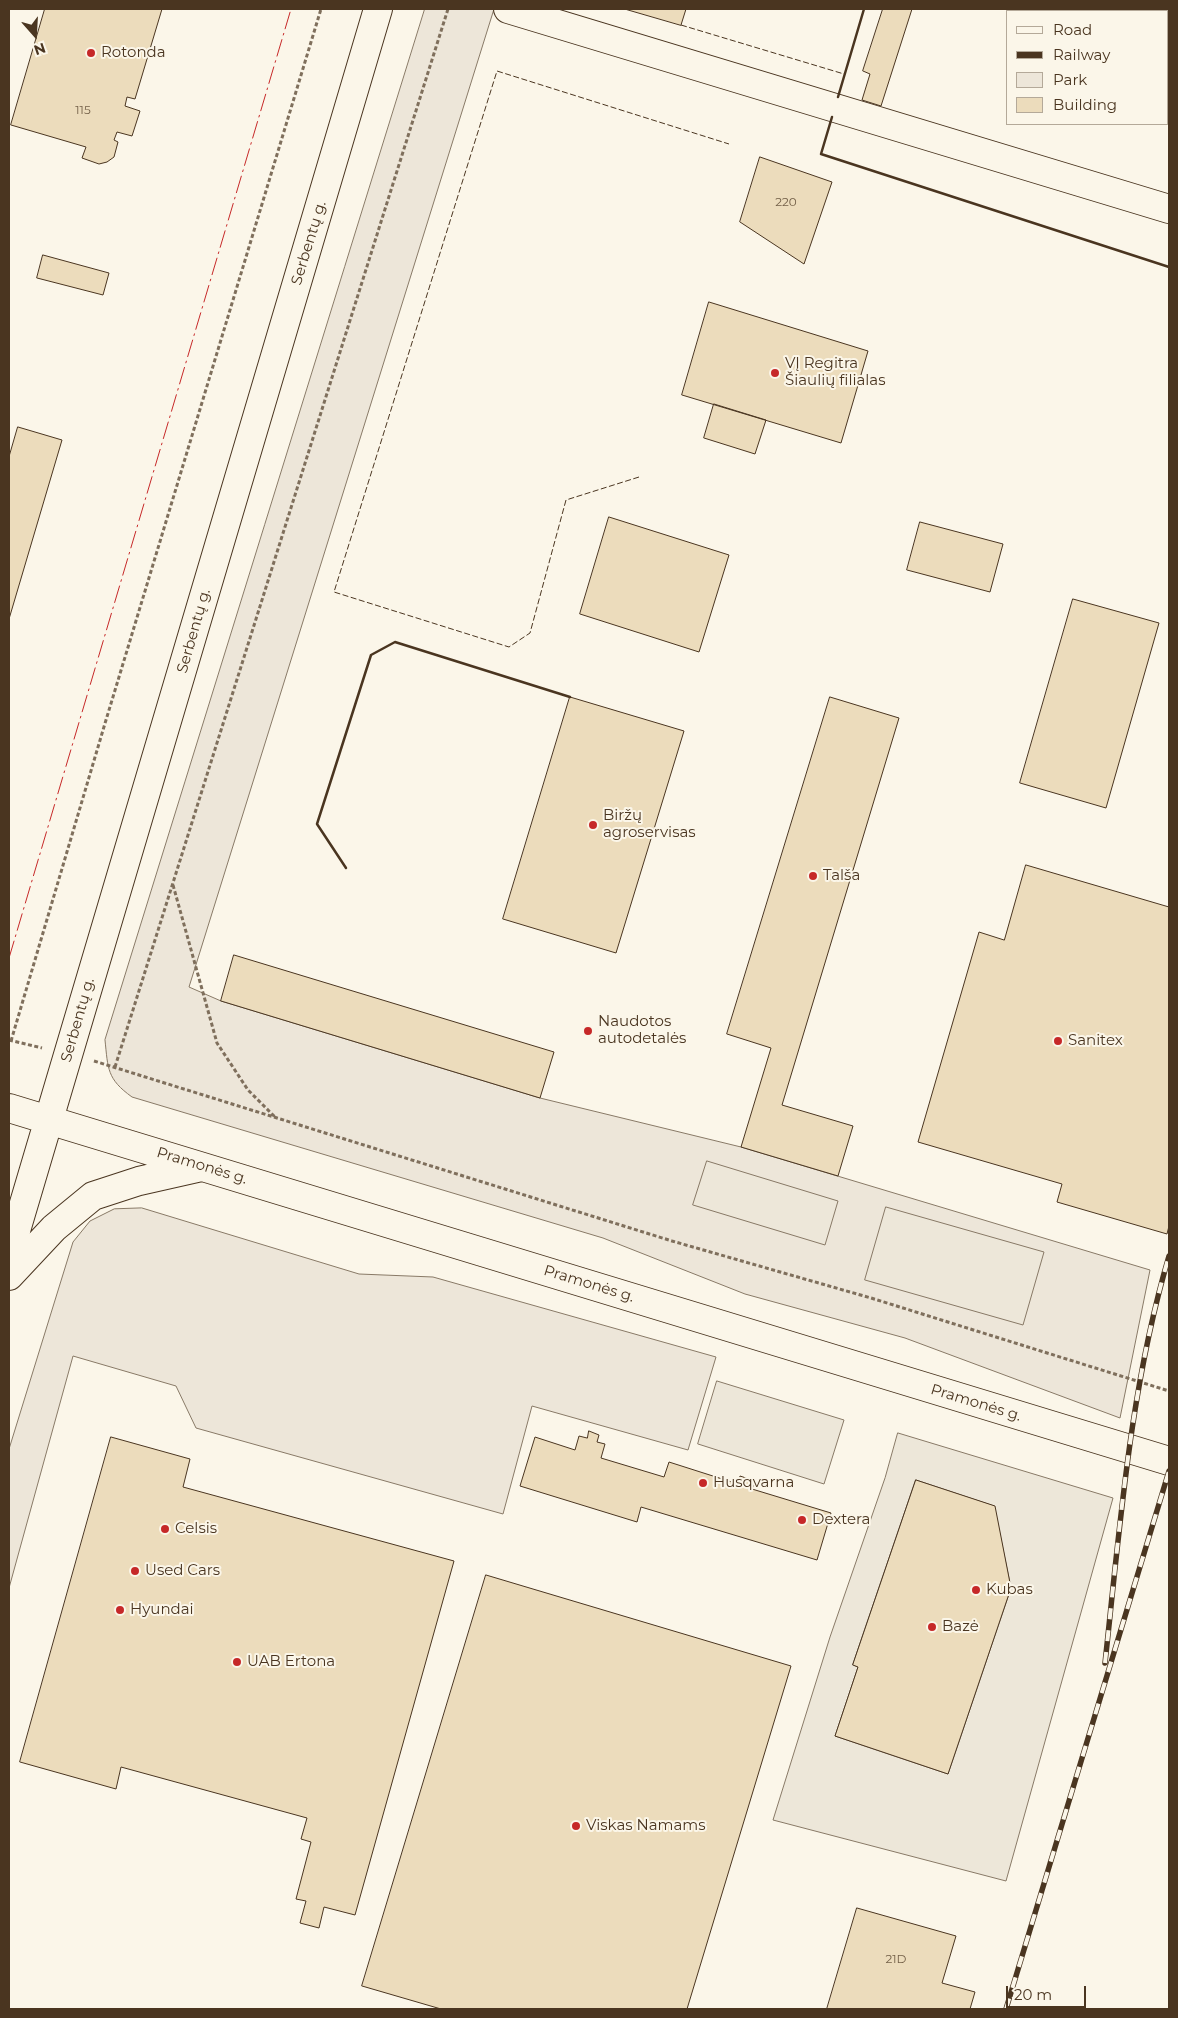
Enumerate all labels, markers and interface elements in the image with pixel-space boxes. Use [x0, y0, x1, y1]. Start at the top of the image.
north arrow [10, 10, 60, 60]
legend [1006, 10, 1168, 125]
text: Road [1053, 20, 1092, 39]
text: N [32, 39, 48, 60]
place label: Rotonda [101, 44, 166, 62]
text: Railway [1053, 45, 1110, 64]
marker: Rotonda [85, 47, 97, 59]
text: Park [1053, 70, 1087, 89]
text: Building [1053, 95, 1117, 114]
house number: 115 [75, 103, 91, 117]
house number: 220 [775, 195, 797, 209]
street label: Serbentų g. [288, 199, 330, 287]
place label: VĮ Regitra Šiaulių filialas [785, 355, 886, 390]
marker: VĮ Regitra Šiaulių filialas [769, 367, 781, 379]
street label: Serbentų g. [173, 587, 215, 675]
place label: Biržų agroservisas [603, 807, 696, 842]
marker: Biržų agroservisas [587, 819, 599, 831]
place label: Talša [823, 867, 860, 885]
marker: Talša [807, 870, 819, 882]
street label: Serbentų g. [57, 976, 99, 1064]
place label: Naudotos autodetalės [598, 1013, 686, 1048]
marker: Naudotos autodetalės [582, 1025, 594, 1037]
place label: Sanitex [1068, 1032, 1123, 1050]
marker: Sanitex [1052, 1035, 1064, 1047]
street label: Pramonės g. [154, 1144, 250, 1188]
street label: Pramonės g. [541, 1262, 637, 1306]
street label: Pramonės g. [928, 1381, 1024, 1425]
place label: Husqvarna [713, 1474, 794, 1492]
marker: Husqvarna [697, 1477, 709, 1489]
place label: Dextera [812, 1511, 870, 1529]
marker: Dextera [796, 1514, 808, 1526]
place label: Celsis [175, 1520, 217, 1538]
marker: Celsis [159, 1523, 171, 1535]
place label: Used Cars [145, 1562, 220, 1580]
marker: Used Cars [129, 1565, 141, 1577]
place label: Kubas [986, 1581, 1033, 1599]
marker: Kubas [970, 1584, 982, 1596]
place label: Hyundai [130, 1601, 194, 1619]
marker: Hyundai [114, 1604, 126, 1616]
place label: Bazė [942, 1618, 979, 1636]
marker: Bazė [926, 1621, 938, 1633]
place label: UAB Ertona [247, 1653, 335, 1671]
marker: UAB Ertona [231, 1656, 243, 1668]
place label: Viskas Namams [586, 1817, 706, 1835]
marker: Viskas Namams [570, 1820, 582, 1832]
house number: 21D [885, 1952, 907, 1966]
scale bar [1008, 1976, 1088, 2008]
text: 20 m [1014, 1985, 1052, 2004]

